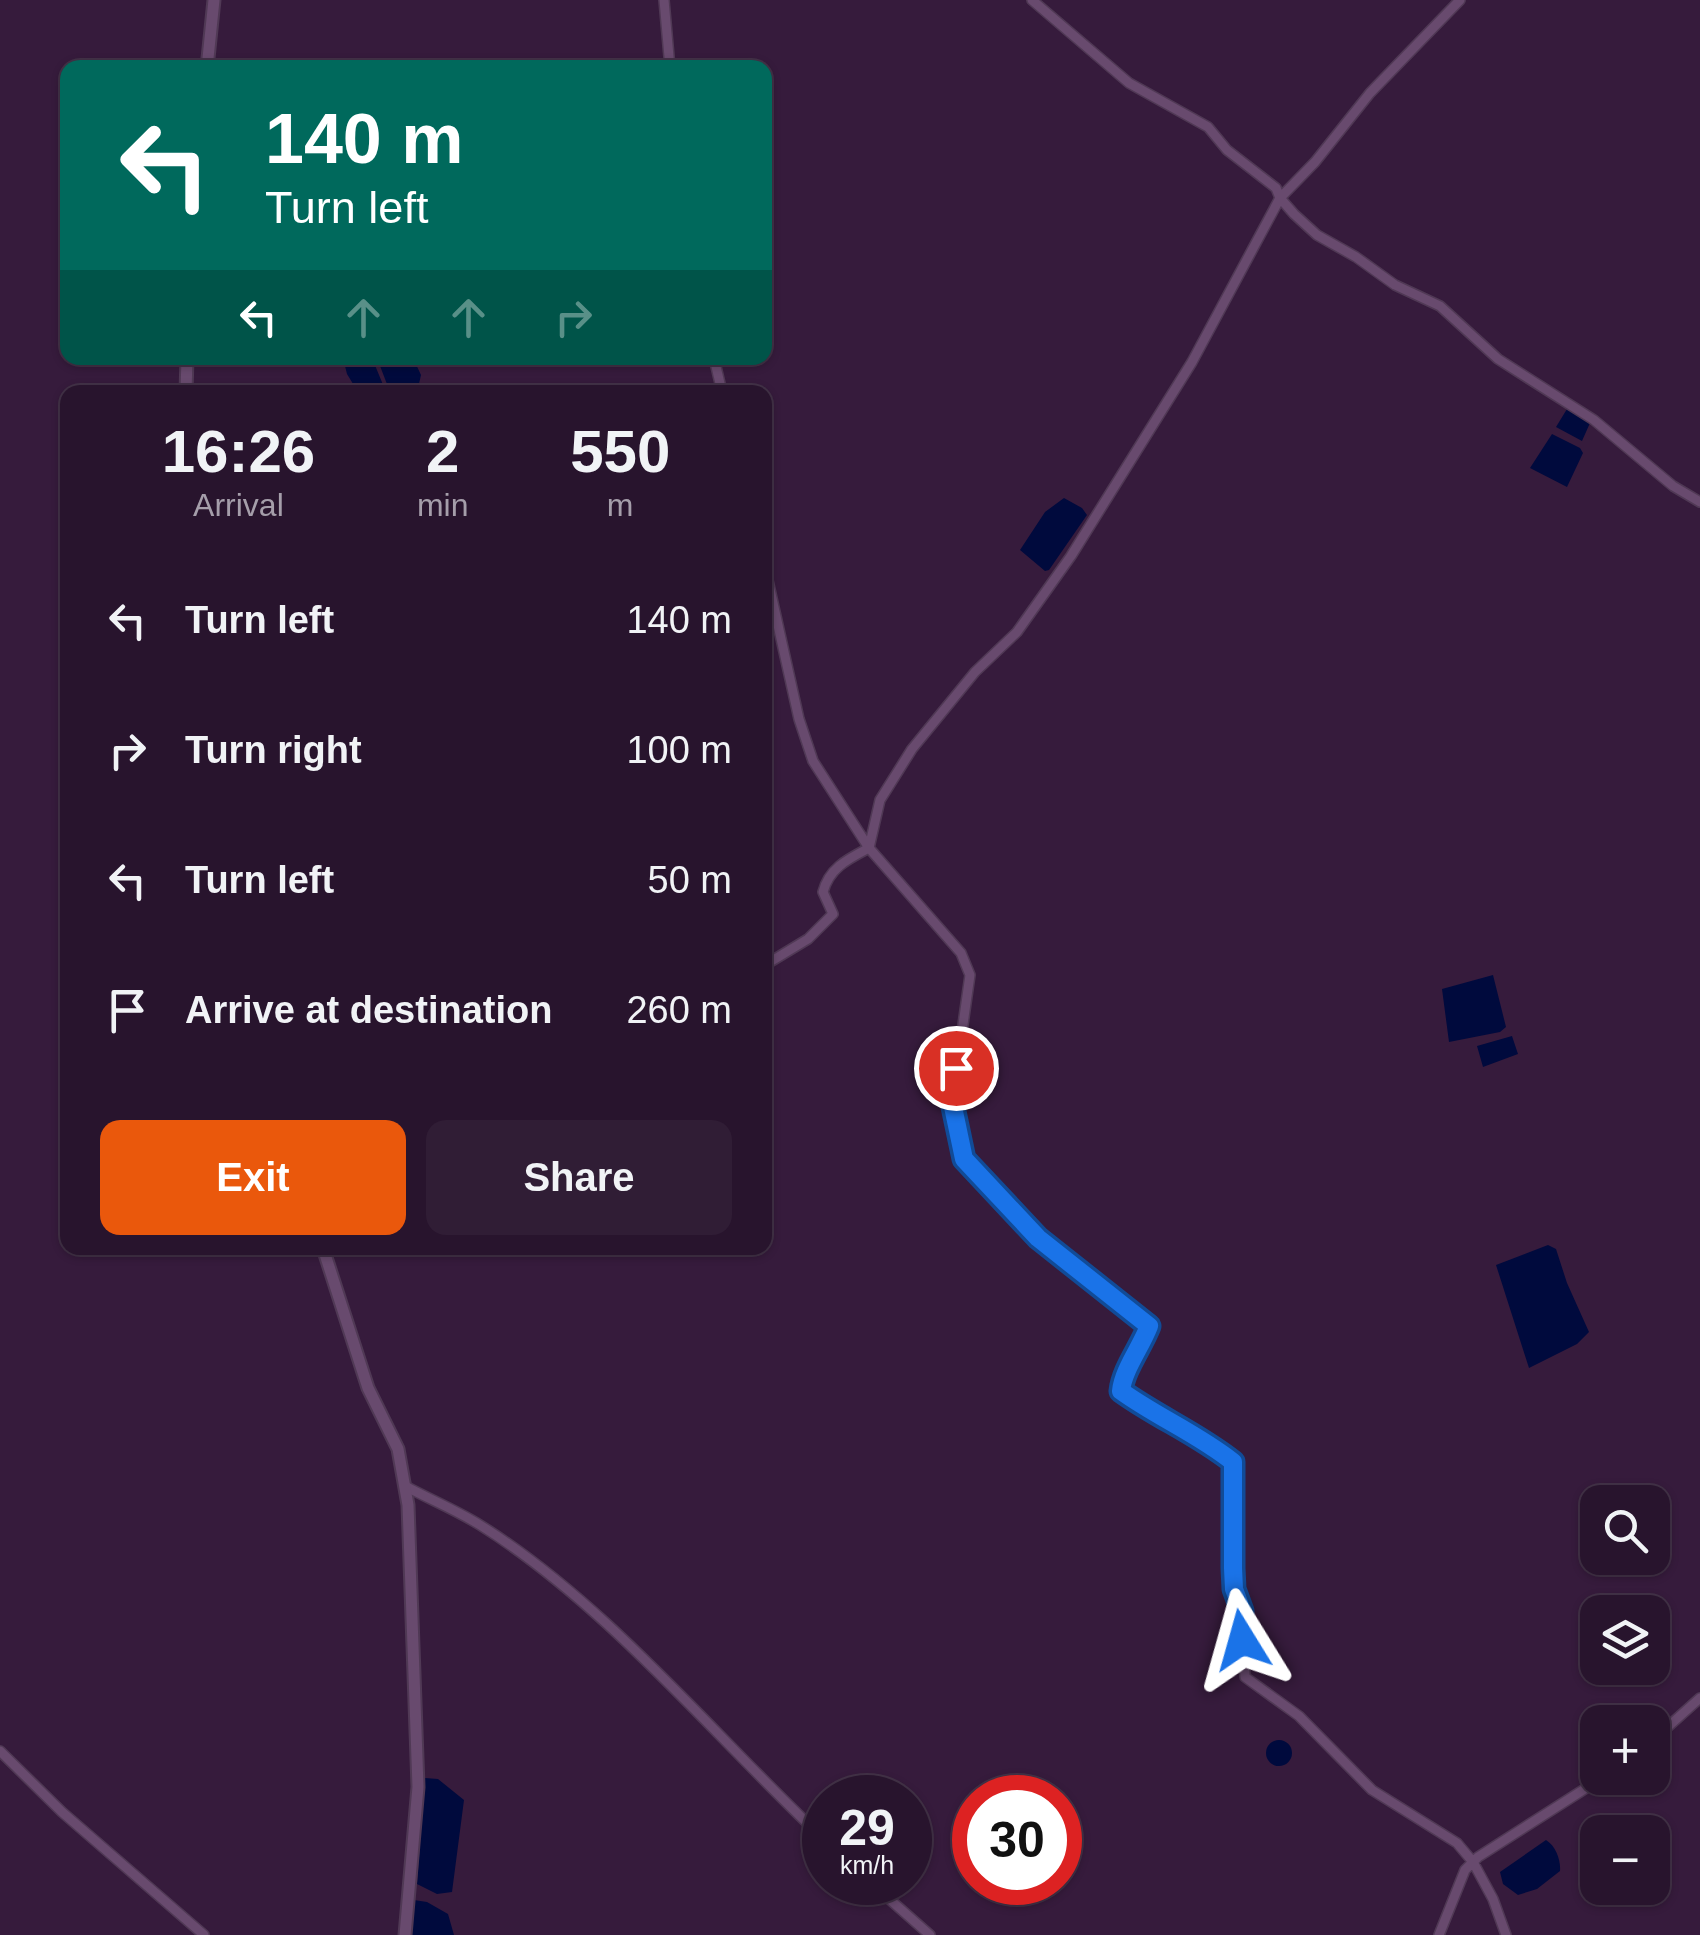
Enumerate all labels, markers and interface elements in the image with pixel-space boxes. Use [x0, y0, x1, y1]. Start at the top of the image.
icon: left [100, 100, 230, 230]
text: 140 m [265, 100, 463, 178]
text: Turn left [265, 182, 428, 233]
icon: left [231, 290, 286, 345]
icon: ahead [336, 290, 391, 345]
icon: ahead [441, 290, 496, 345]
icon: right [546, 290, 601, 345]
text: 16:26 [162, 418, 315, 485]
text: 2 [426, 418, 459, 485]
text: 550 [570, 418, 670, 485]
text: Arrival [193, 487, 284, 523]
text: min [417, 487, 468, 523]
text: m [607, 487, 634, 523]
icon: left [100, 593, 155, 648]
text: Turn left [185, 599, 334, 641]
text: 140 m [626, 599, 732, 641]
icon: right [100, 723, 155, 778]
text: Turn right [185, 729, 362, 771]
text: 100 m [626, 729, 732, 771]
icon: left [100, 853, 155, 908]
text: Turn left [185, 859, 334, 901]
text: 50 m [648, 859, 732, 901]
icon: arrive [100, 983, 155, 1038]
text: Arrive at destination [185, 989, 552, 1031]
text: 260 m [626, 989, 732, 1031]
pin [914, 1026, 999, 1111]
icon: arrive [929, 1041, 984, 1096]
button: Exit [100, 1120, 406, 1235]
button: Share [426, 1120, 732, 1235]
map controls [1580, 1485, 1670, 1905]
button: search [1580, 1485, 1670, 1575]
position arrow [1190, 1588, 1294, 1692]
button: layers [1580, 1595, 1670, 1685]
button: + [1580, 1705, 1670, 1795]
speed limit sign: 30 [952, 1775, 1082, 1905]
text: 29 [839, 1800, 895, 1856]
button: − [1580, 1815, 1670, 1905]
text: km/h [840, 1851, 894, 1879]

